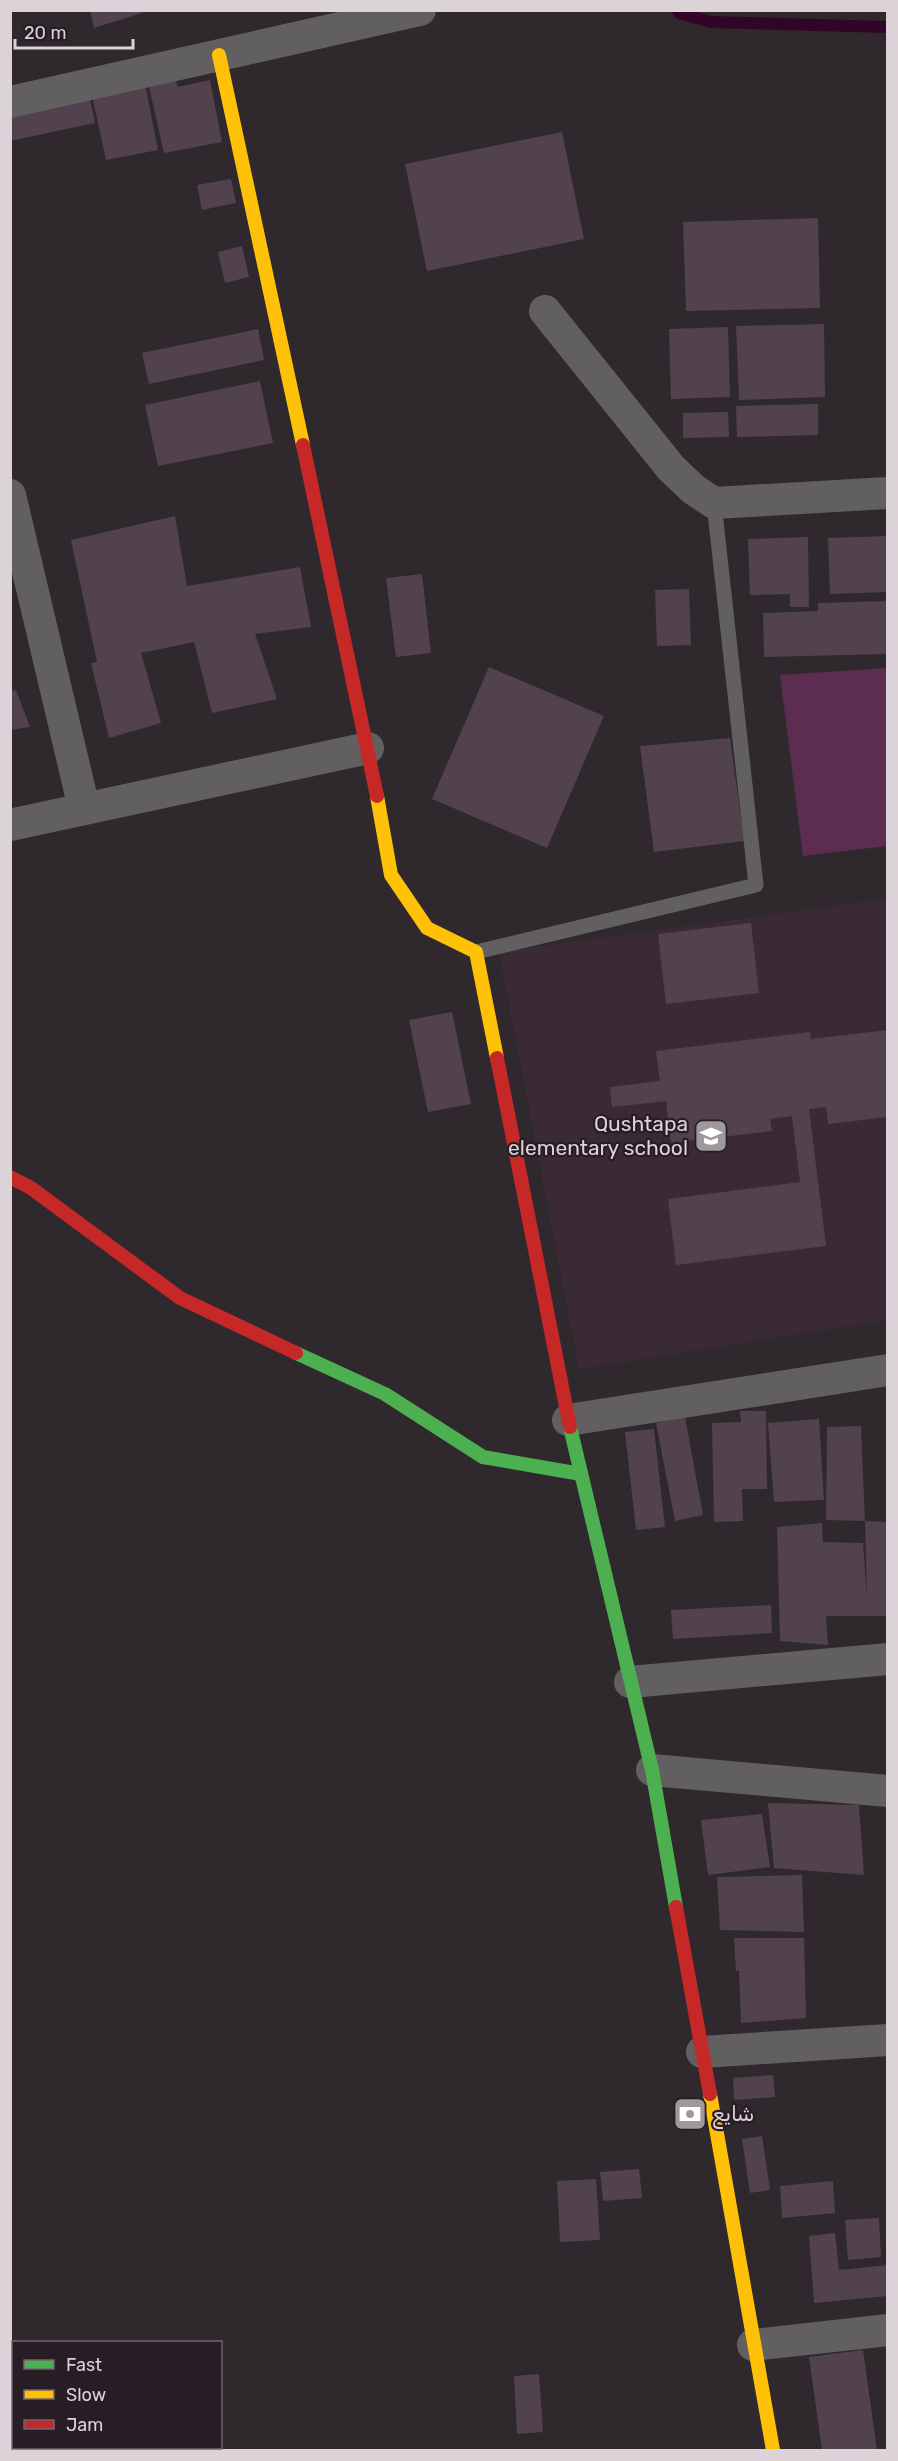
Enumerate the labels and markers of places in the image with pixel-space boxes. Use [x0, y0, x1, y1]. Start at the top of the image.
place label: Qushtapa elementary school [508, 1111, 688, 1160]
school or university icon: Qushtapa elementary school [693, 1118, 729, 1154]
bank icon: شايع [672, 2096, 708, 2132]
place label: شايع [713, 2101, 754, 2129]

